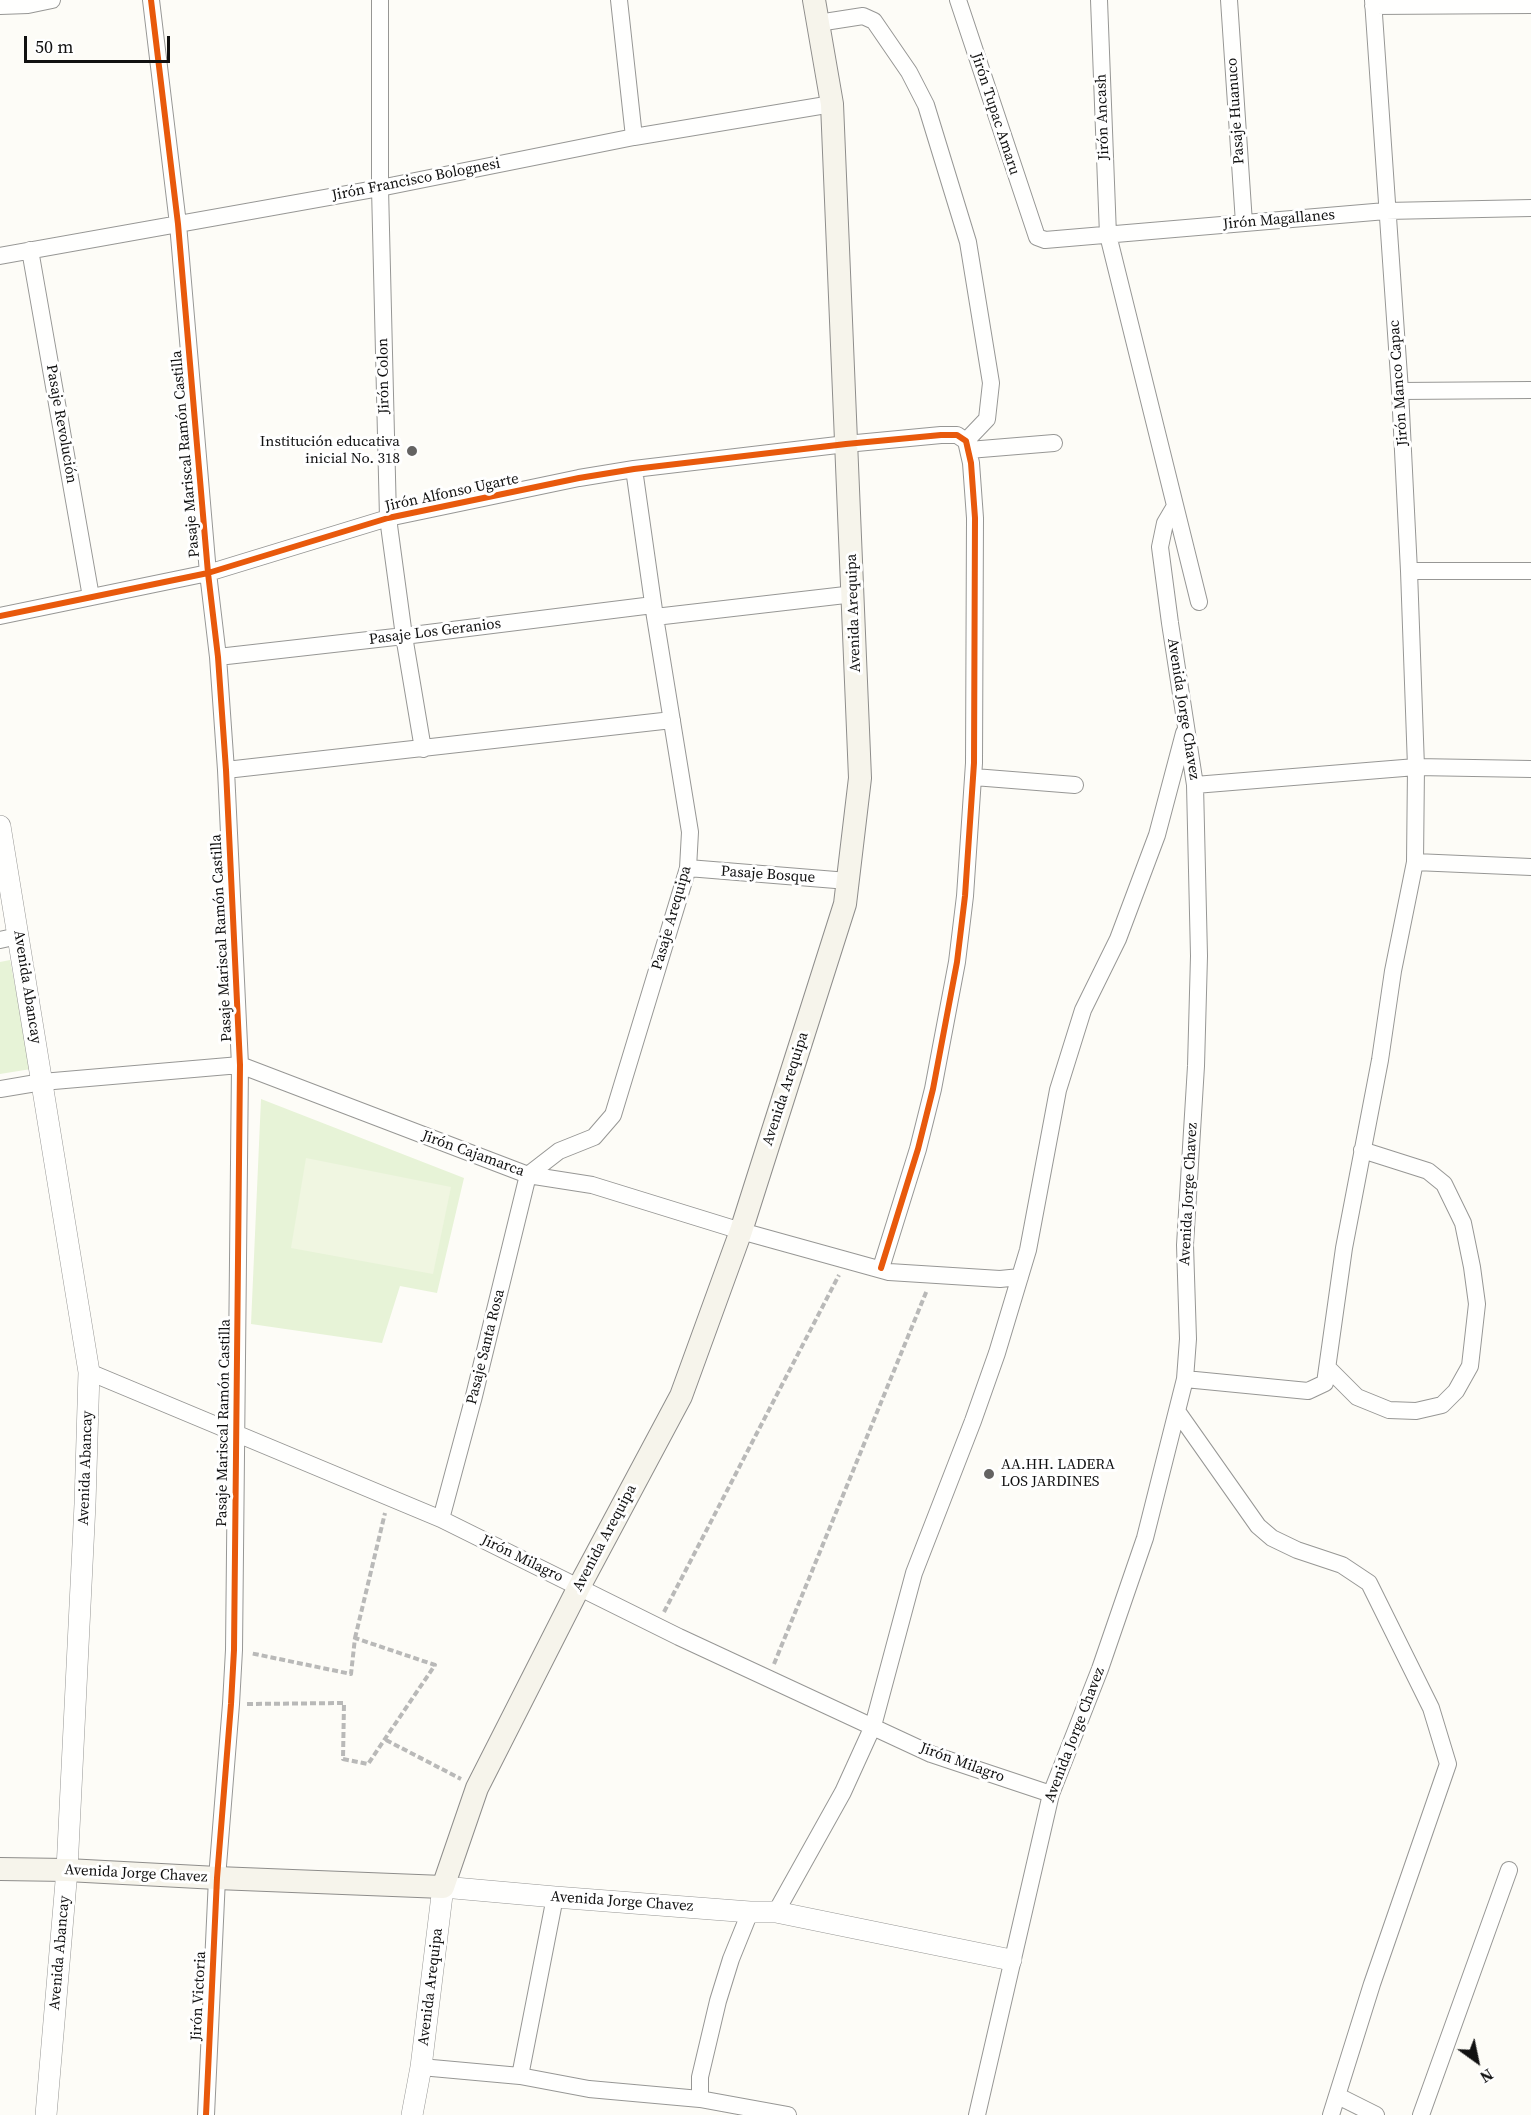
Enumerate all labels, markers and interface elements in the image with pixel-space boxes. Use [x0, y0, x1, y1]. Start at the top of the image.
scale bar [27, 24, 172, 62]
text: 50 m [35, 34, 73, 59]
street label: Jirón Tupac Amaru [967, 51, 1023, 177]
street label: Pasaje Huanuco [1223, 57, 1249, 165]
street label: Jirón Ancash [1092, 74, 1114, 160]
street label: Jirón Francisco Bolognesi [330, 155, 502, 205]
street label: Jirón Magallanes [1222, 206, 1336, 234]
street label: Jirón Manco Capac [1386, 319, 1412, 447]
street label: Jirón Colon [374, 338, 394, 414]
street label: Pasaje Mariscal Ramón Castilla [168, 350, 204, 558]
street label: Pasaje Revolución [42, 363, 80, 485]
place label: Institución educativa inicial No. 318 [260, 433, 400, 468]
marker: Institución educativa inicial No. 318 [405, 444, 419, 458]
street label: Jirón Alfonso Ugarte [383, 470, 521, 516]
street label: Avenida Arequipa [843, 553, 865, 673]
street label: Pasaje Los Geranios [368, 615, 502, 649]
street label: Avenida Jorge Chavez [1163, 637, 1203, 781]
street label: Pasaje Mariscal Ramón Castilla [208, 834, 236, 1042]
street label: Pasaje Bosque [720, 863, 816, 887]
street label: Pasaje Arequipa [649, 864, 695, 972]
street label: Avenida Abancay [9, 929, 45, 1045]
street label: Avenida Arequipa [759, 1030, 813, 1148]
street label: Avenida Jorge Chavez [1176, 1122, 1202, 1266]
street label: Jirón Cajamarca [419, 1127, 527, 1181]
street label: Pasaje Santa Rosa [463, 1287, 509, 1407]
street label: Pasaje Mariscal Ramón Castilla [213, 1319, 235, 1527]
street label: Avenida Abancay [75, 1410, 97, 1526]
place label: AA.HH. LADERA LOS JARDINES [1001, 1456, 1115, 1491]
marker: AA.HH. LADERA LOS JARDINES [982, 1467, 996, 1481]
street label: Avenida Arequipa [569, 1481, 641, 1595]
street label: Jirón Milagro [478, 1531, 566, 1587]
street label: Avenida Jorge Chavez [1041, 1665, 1109, 1805]
street label: Jirón Milagro [917, 1739, 1007, 1787]
street label: Avenida Jorge Chavez [64, 1861, 208, 1887]
street label: Avenida Jorge Chavez [550, 1888, 694, 1916]
street label: Avenida Abancay [46, 1895, 74, 2011]
street label: Avenida Arequipa [415, 1927, 447, 2047]
street label: Jirón Victoria [188, 1951, 210, 2041]
north arrow [1447, 2031, 1507, 2091]
text: N [1476, 2064, 1498, 2088]

